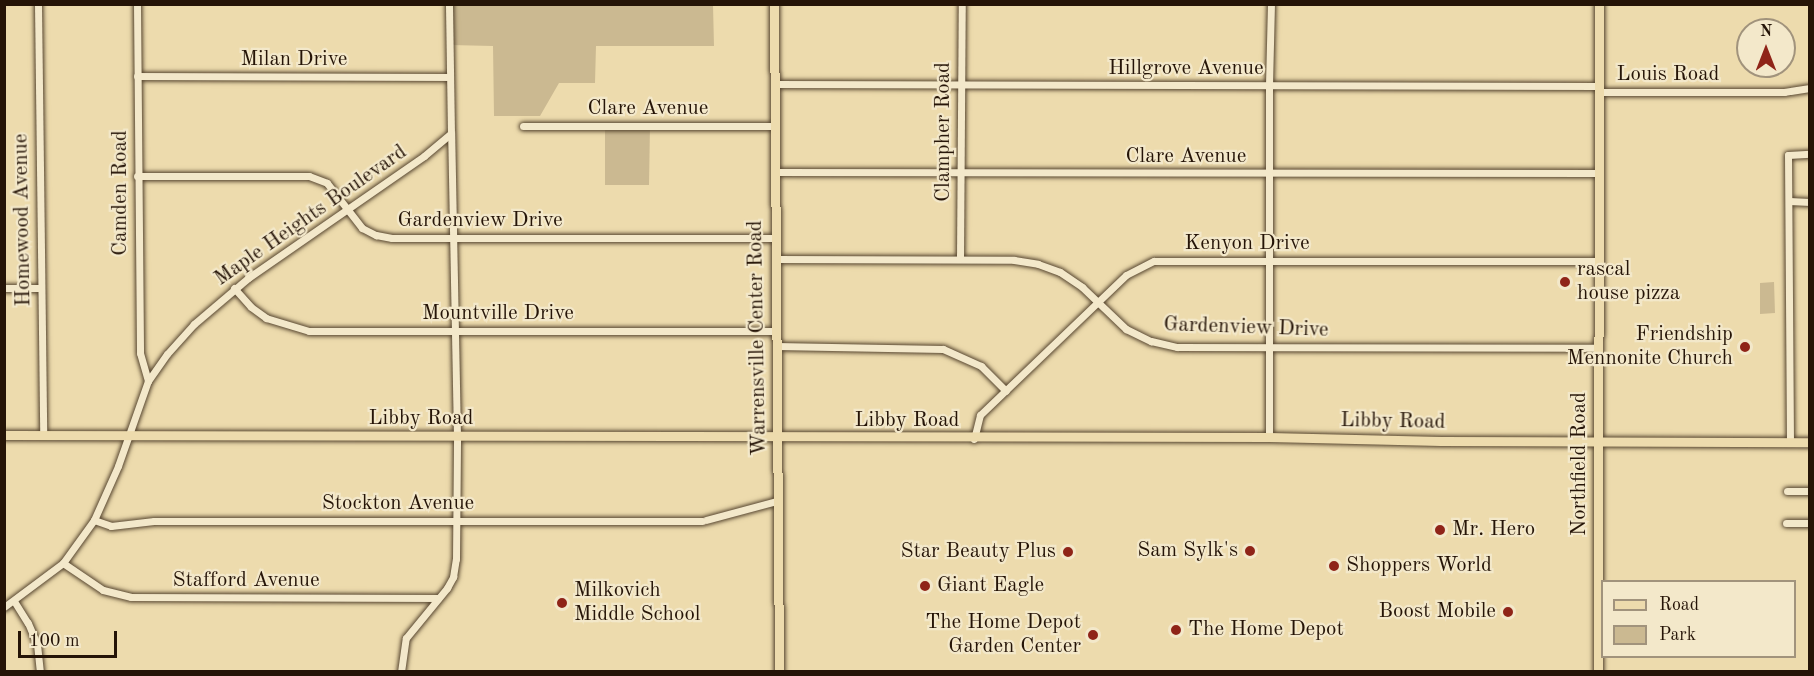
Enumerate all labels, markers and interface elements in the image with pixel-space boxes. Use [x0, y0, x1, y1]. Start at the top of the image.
north arrow [1736, 18, 1796, 78]
text: N [1760, 24, 1772, 40]
street label: Milan Drive [241, 47, 347, 73]
street label: Hillgrove Avenue [1108, 56, 1264, 82]
street label: Clampher Road [931, 62, 957, 202]
street label: Louis Road [1616, 62, 1720, 88]
street label: Clare Avenue [588, 96, 708, 122]
street label: Camden Road [108, 130, 134, 256]
street label: Homewood Avenue [9, 133, 37, 307]
street label: Maple Heights Boulevard [210, 140, 412, 292]
street label: Clare Avenue [1126, 144, 1246, 170]
street label: Gardenview Drive [397, 208, 563, 234]
street label: Warrensville Center Road [743, 220, 773, 456]
street label: Kenyon Drive [1184, 231, 1310, 257]
place label: rascal house pizza [1577, 257, 1680, 307]
marker: rascal house pizza [1558, 275, 1572, 289]
street label: Mountville Drive [422, 301, 574, 327]
street label: Gardenview Drive [1163, 313, 1329, 343]
place label: Friendship Mennonite Church [1567, 322, 1733, 372]
marker: Friendship Mennonite Church [1738, 340, 1752, 354]
street label: Northfield Road [1567, 392, 1593, 536]
street label: Libby Road [368, 406, 474, 432]
street label: Libby Road [854, 408, 960, 434]
street label: Libby Road [1340, 408, 1446, 436]
street label: Stockton Avenue [322, 491, 474, 517]
place label: Mr. Hero [1452, 517, 1535, 543]
marker: Mr. Hero [1433, 523, 1447, 537]
place label: Sam Sylk's [1137, 538, 1238, 564]
place label: Star Beauty Plus [900, 539, 1056, 565]
marker: Sam Sylk's [1243, 544, 1257, 558]
marker: Star Beauty Plus [1061, 545, 1075, 559]
place label: Shoppers World [1346, 553, 1492, 579]
marker: Shoppers World [1327, 559, 1341, 573]
street label: Stafford Avenue [172, 568, 320, 594]
place label: Giant Eagle [937, 573, 1044, 599]
place label: Milkovich Middle School [574, 578, 701, 628]
marker: Giant Eagle [918, 579, 932, 593]
legend [1601, 580, 1796, 658]
marker: Milkovich Middle School [555, 596, 569, 610]
text: Road [1659, 596, 1699, 614]
place label: Boost Mobile [1379, 599, 1496, 625]
marker: Boost Mobile [1501, 605, 1515, 619]
place label: The Home Depot Garden Center [925, 610, 1081, 660]
place label: The Home Depot [1188, 617, 1344, 643]
scale bar [21, 619, 120, 657]
marker: The Home Depot [1169, 623, 1183, 637]
text: Park [1659, 626, 1696, 644]
marker: The Home Depot Garden Center [1086, 628, 1100, 642]
text: 100 m [29, 632, 80, 650]

